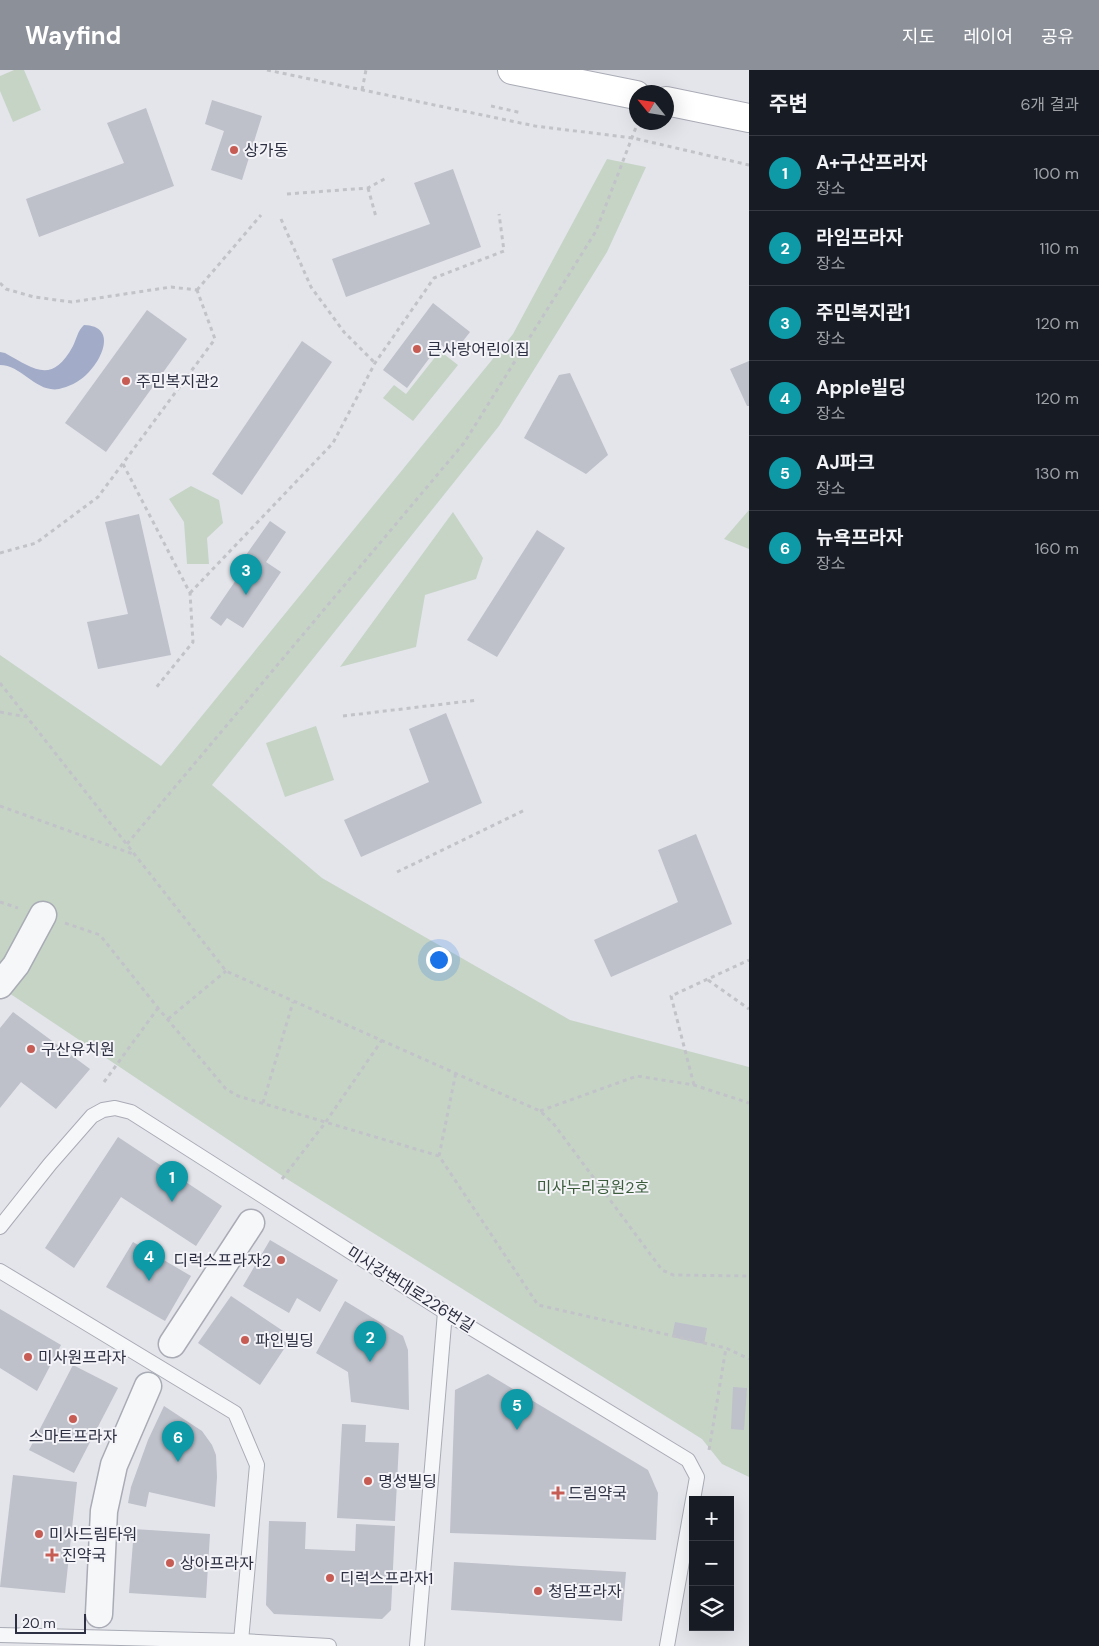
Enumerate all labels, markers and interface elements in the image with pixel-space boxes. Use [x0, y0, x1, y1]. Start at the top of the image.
text: Wayfind [25, 20, 121, 51]
text: 지도 [902, 25, 935, 49]
text: 레이어 [963, 25, 1013, 49]
text: 공유 [1041, 25, 1074, 49]
north arrow [629, 85, 674, 130]
text: 주변 [769, 90, 808, 118]
text: 6개 결과 [1021, 94, 1079, 115]
place label: 상가동 [244, 140, 288, 161]
marker: 상가동 [228, 144, 240, 156]
text: A+구산프라자 [816, 150, 927, 175]
text: 1 [782, 163, 788, 184]
text: 100 m [1034, 163, 1079, 184]
text: 장소 [816, 178, 845, 199]
text: 라임프라자 [816, 225, 903, 250]
text: 2 [780, 238, 790, 259]
text: 110 m [1040, 238, 1079, 259]
text: 장소 [816, 253, 845, 274]
text: 주민복지관1 [816, 300, 910, 325]
text: 3 [780, 313, 790, 334]
text: 120 m [1035, 313, 1079, 334]
text: 장소 [816, 328, 845, 349]
place label: 큰사랑어린이집 [427, 339, 530, 360]
marker: 큰사랑어린이집 [411, 343, 423, 355]
place label: 주민복지관2 [136, 371, 219, 392]
marker: 주민복지관2 [120, 375, 132, 387]
text: Apple빌딩 [816, 375, 906, 400]
text: 4 [780, 388, 790, 409]
text: 120 m [1035, 388, 1079, 409]
text: 장소 [816, 403, 845, 424]
text: AJ파크 [816, 450, 875, 475]
text: 5 [780, 463, 790, 484]
text: 130 m [1035, 463, 1079, 484]
text: 장소 [816, 478, 845, 499]
text: 뉴욕프라자 [816, 525, 903, 550]
text: 6 [780, 538, 790, 559]
text: 160 m [1035, 538, 1079, 559]
text: 장소 [816, 553, 845, 574]
pin: 3 [230, 554, 262, 595]
your location [426, 947, 452, 973]
place label: 구산유치원 [41, 1039, 115, 1060]
marker: 구산유치원 [25, 1043, 37, 1055]
pin: 1 [156, 1161, 188, 1202]
park label: 미사누리공원2호 [537, 1177, 649, 1198]
pin: 4 [133, 1240, 165, 1281]
street label: 미사강변대로226번길 [344, 1242, 478, 1336]
place label: 디럭스프라자2 [173, 1250, 271, 1271]
marker: 디럭스프라자2 [275, 1254, 287, 1266]
pin: 2 [354, 1321, 386, 1362]
place label: 파인빌딩 [255, 1330, 314, 1351]
marker: 파인빌딩 [239, 1334, 251, 1346]
place label: 미사원프라자 [38, 1347, 127, 1368]
marker: 미사원프라자 [22, 1351, 34, 1363]
pin: 5 [501, 1389, 533, 1430]
marker: 스마트프라자 [67, 1413, 79, 1425]
pin: 6 [162, 1421, 194, 1462]
place label: 스마트프라자 [29, 1426, 117, 1447]
place label: 명성빌딩 [378, 1471, 437, 1492]
marker: 명성빌딩 [362, 1475, 374, 1487]
place label: 드림약국 [568, 1483, 627, 1504]
marker: 드림약국 [552, 1487, 564, 1499]
map controls [689, 1496, 734, 1631]
button: + [689, 1496, 734, 1541]
place label: 미사드림타워 [49, 1524, 137, 1545]
marker: 미사드림타워 [33, 1528, 45, 1540]
button: − [689, 1541, 734, 1586]
place label: 진약국 [62, 1545, 106, 1566]
marker: 진약국 [46, 1549, 58, 1561]
place label: 상아프라자 [180, 1553, 254, 1574]
marker: 상아프라자 [164, 1557, 176, 1569]
place label: 디럭스프라자1 [340, 1568, 433, 1589]
marker: 디럭스프라자1 [324, 1572, 336, 1584]
place label: 청담프라자 [548, 1581, 622, 1602]
marker: 청담프라자 [532, 1585, 544, 1597]
button: layers [689, 1586, 734, 1631]
scale bar [15, 1611, 86, 1634]
text: 20 m [22, 1614, 56, 1632]

